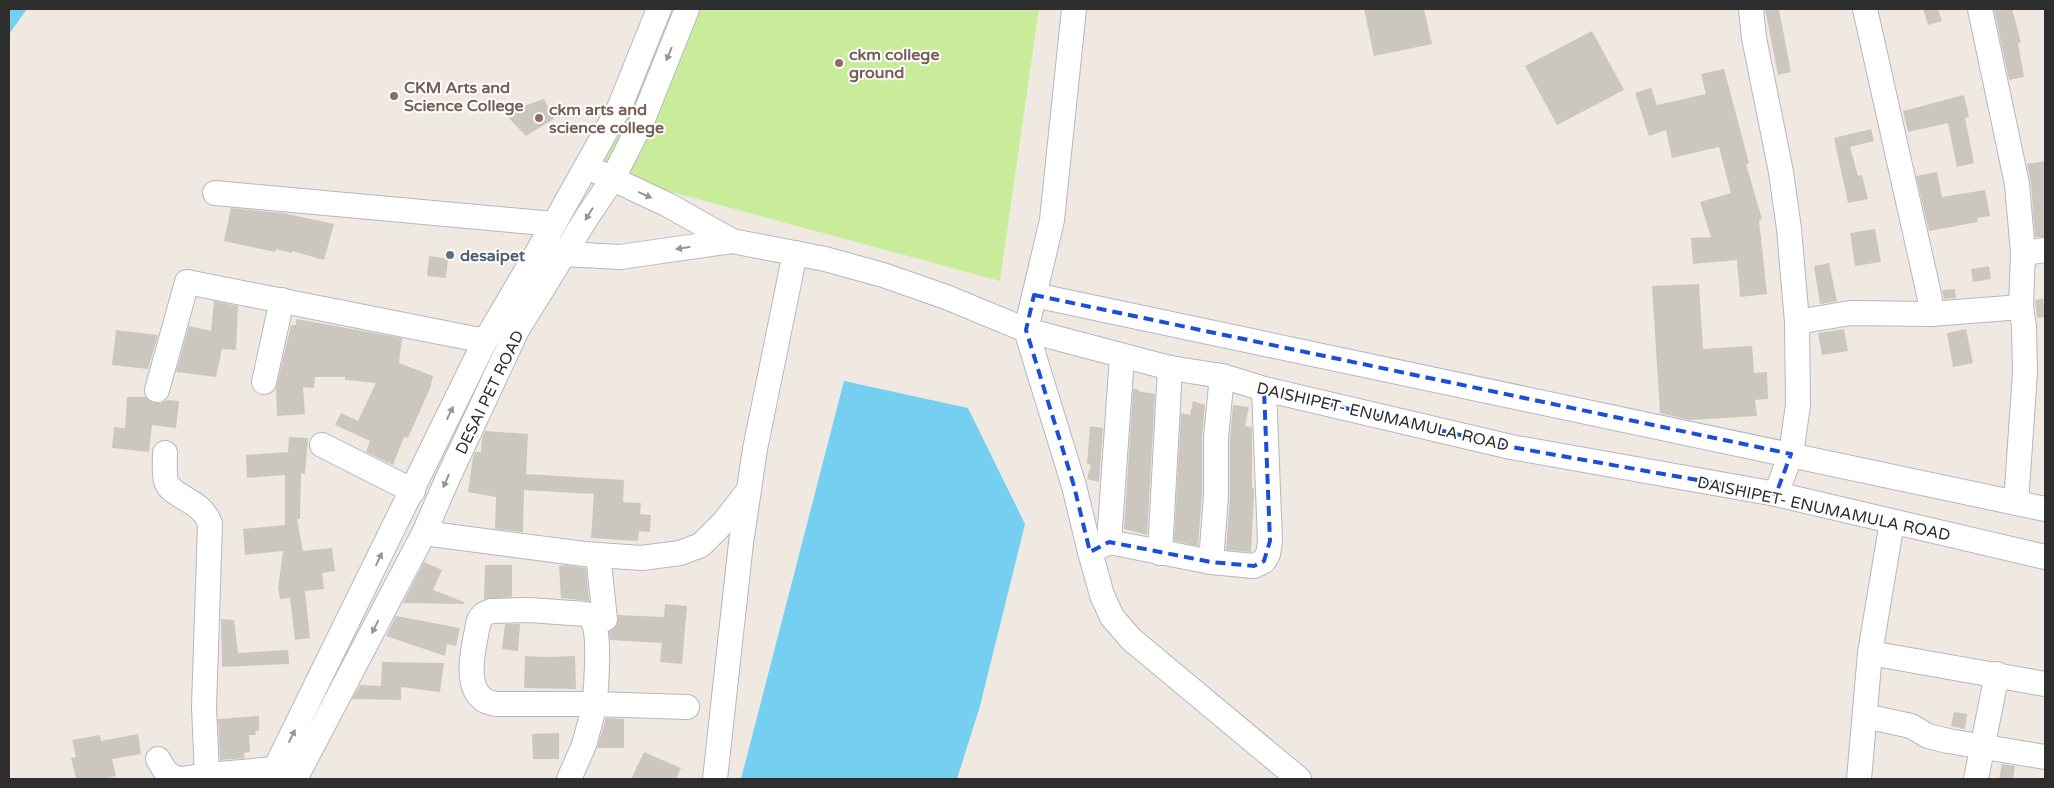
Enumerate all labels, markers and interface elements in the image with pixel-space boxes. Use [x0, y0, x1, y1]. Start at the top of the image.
place label: ckm college ground [849, 45, 939, 83]
one-way arrow [665, 47, 673, 61]
marker: ckm college ground [833, 57, 845, 69]
place label: CKM Arts and Science College [404, 78, 524, 116]
marker: CKM Arts and Science College [388, 90, 400, 102]
place label: ckm arts and science college [549, 100, 664, 138]
marker: ckm arts and science college [533, 112, 545, 124]
one-way arrow [638, 191, 652, 199]
one-way arrow [584, 208, 593, 221]
one-way arrow [675, 245, 691, 253]
place label: desaipet [460, 246, 526, 266]
marker: desaipet [444, 249, 456, 261]
street label: DESAI PET ROAD [451, 327, 529, 458]
street label: DAISHIPET- ENUMAMULA ROAD [1255, 378, 1511, 456]
one-way arrow [446, 405, 455, 420]
street label: DAISHIPET- ENUMAMULA ROAD [1695, 472, 1952, 546]
one-way arrow [442, 474, 450, 488]
one-way arrow [375, 551, 383, 566]
one-way arrow [371, 619, 379, 634]
one-way arrow [287, 728, 296, 743]

